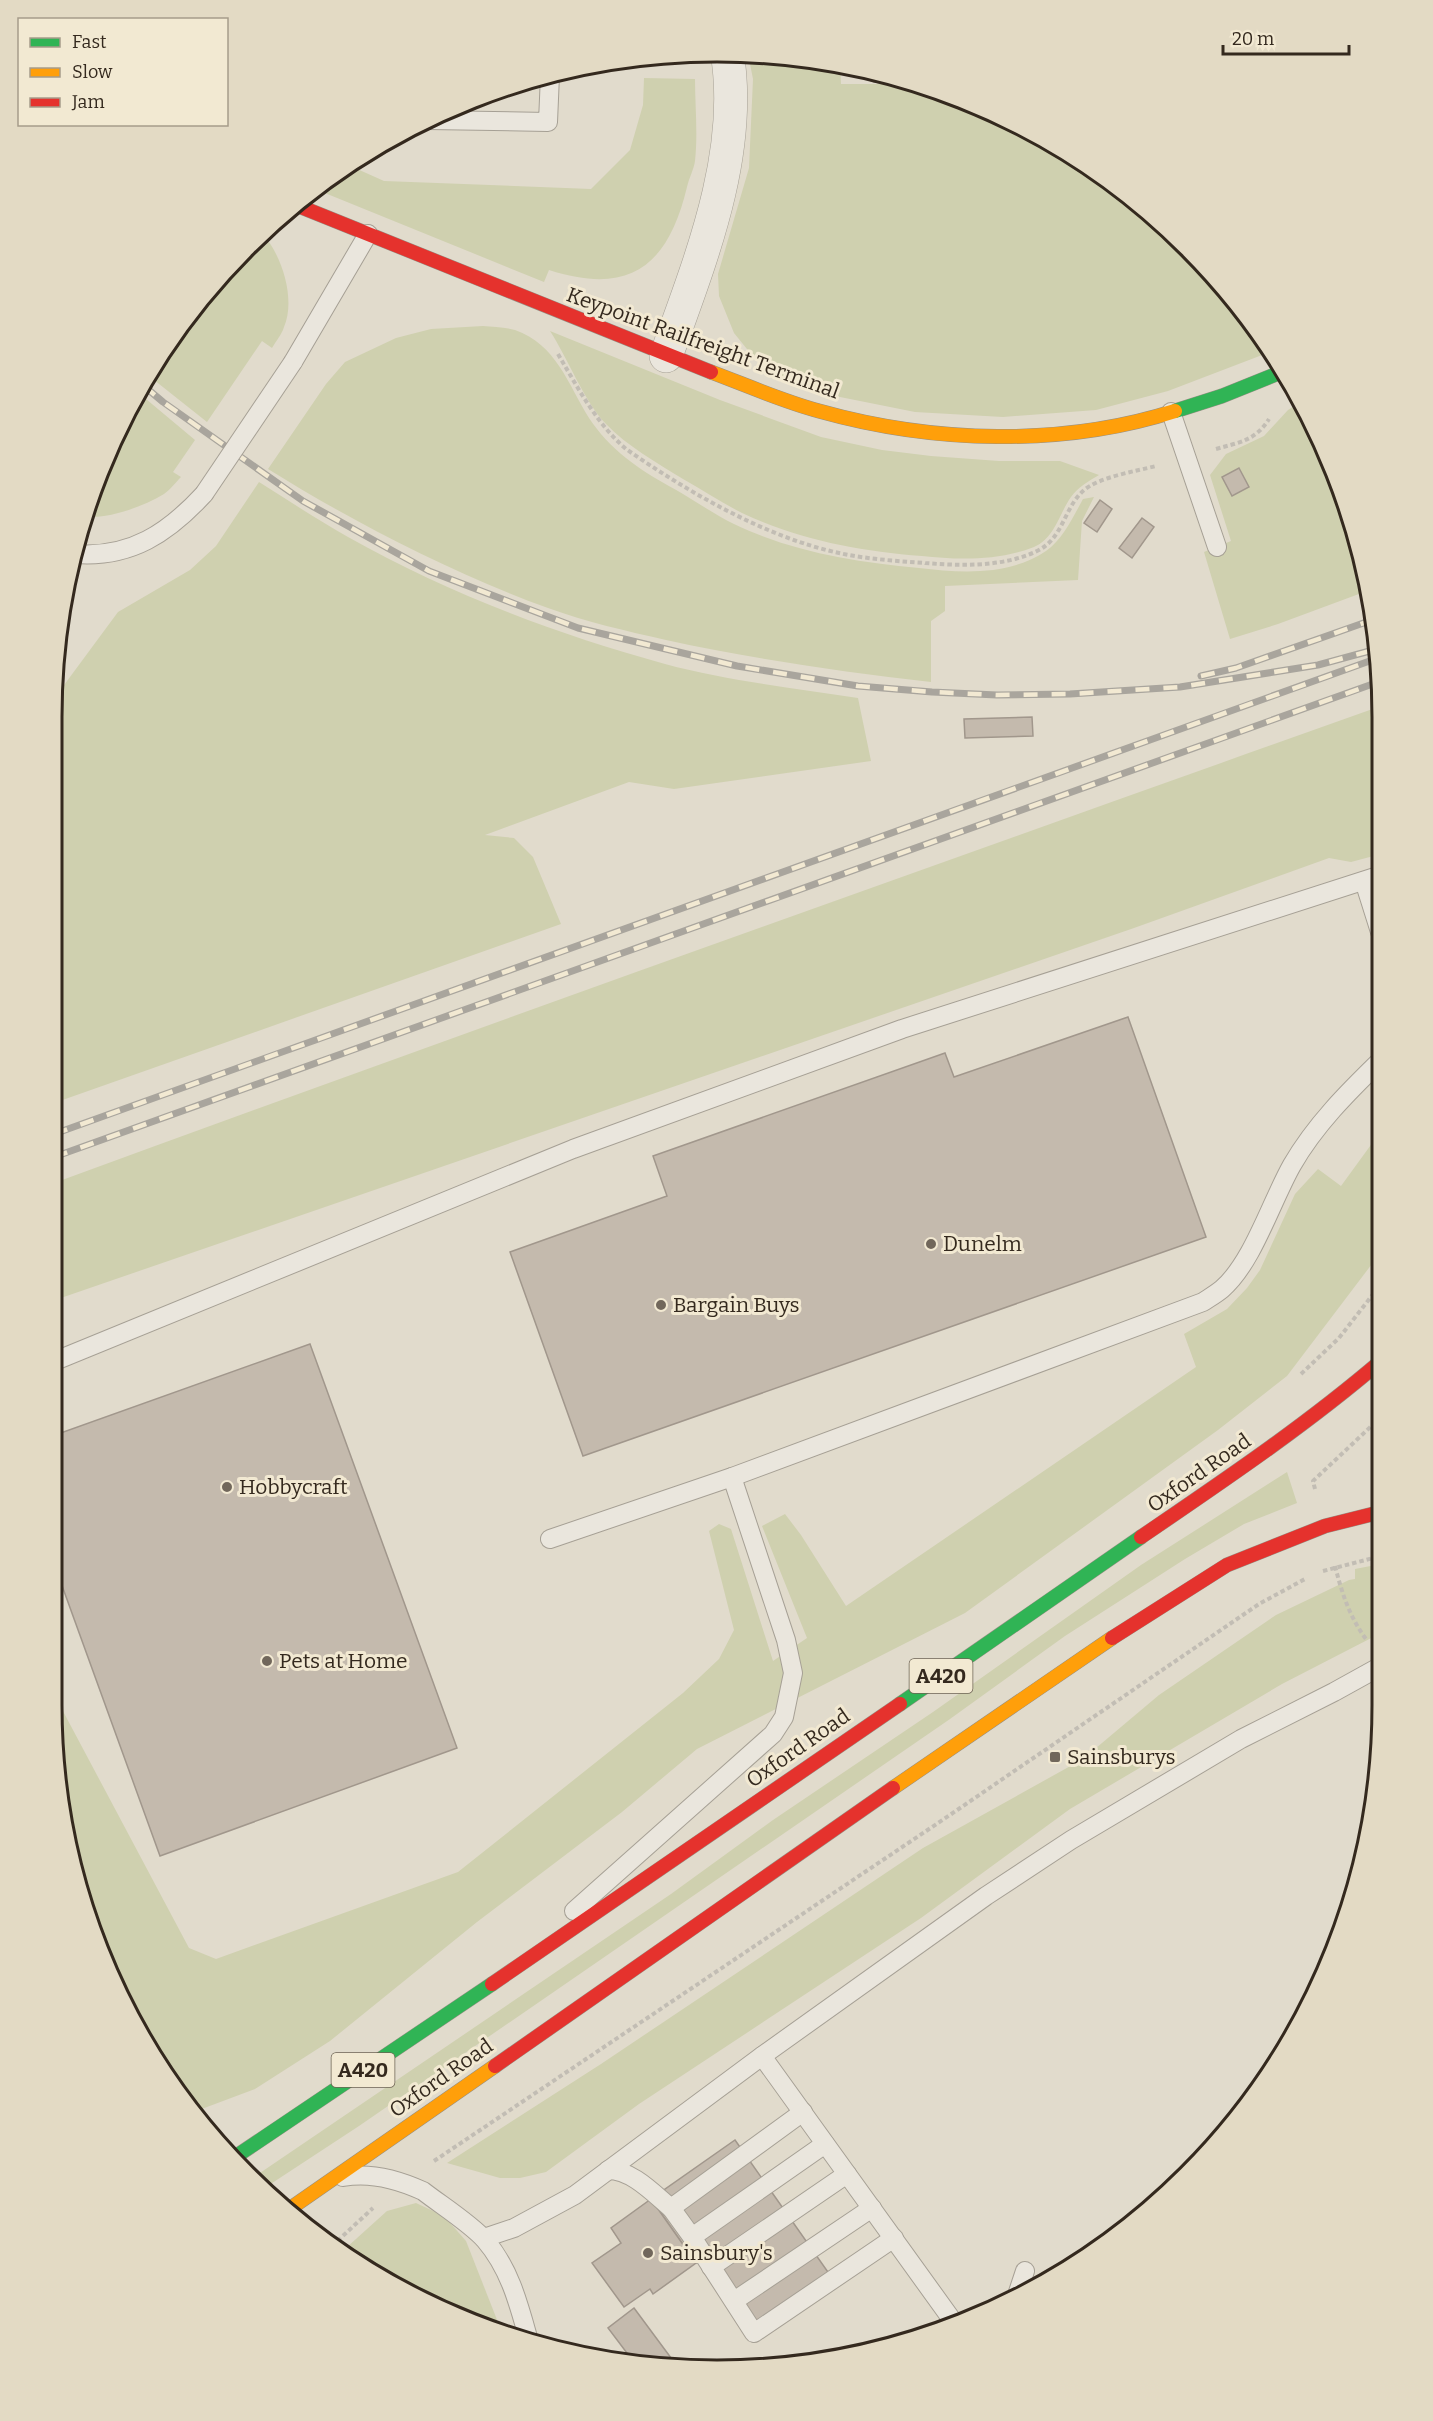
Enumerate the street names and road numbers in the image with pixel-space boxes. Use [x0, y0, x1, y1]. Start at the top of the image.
street label: Keypoint Railfreight Terminal [563, 281, 843, 405]
street label: Oxford Road [1142, 1428, 1256, 1518]
road number: A420 [910, 1659, 972, 1693]
street label: Oxford Road [741, 1703, 855, 1793]
street label: Oxford Road [384, 2033, 498, 2123]
road number: A420 [332, 2053, 394, 2087]

